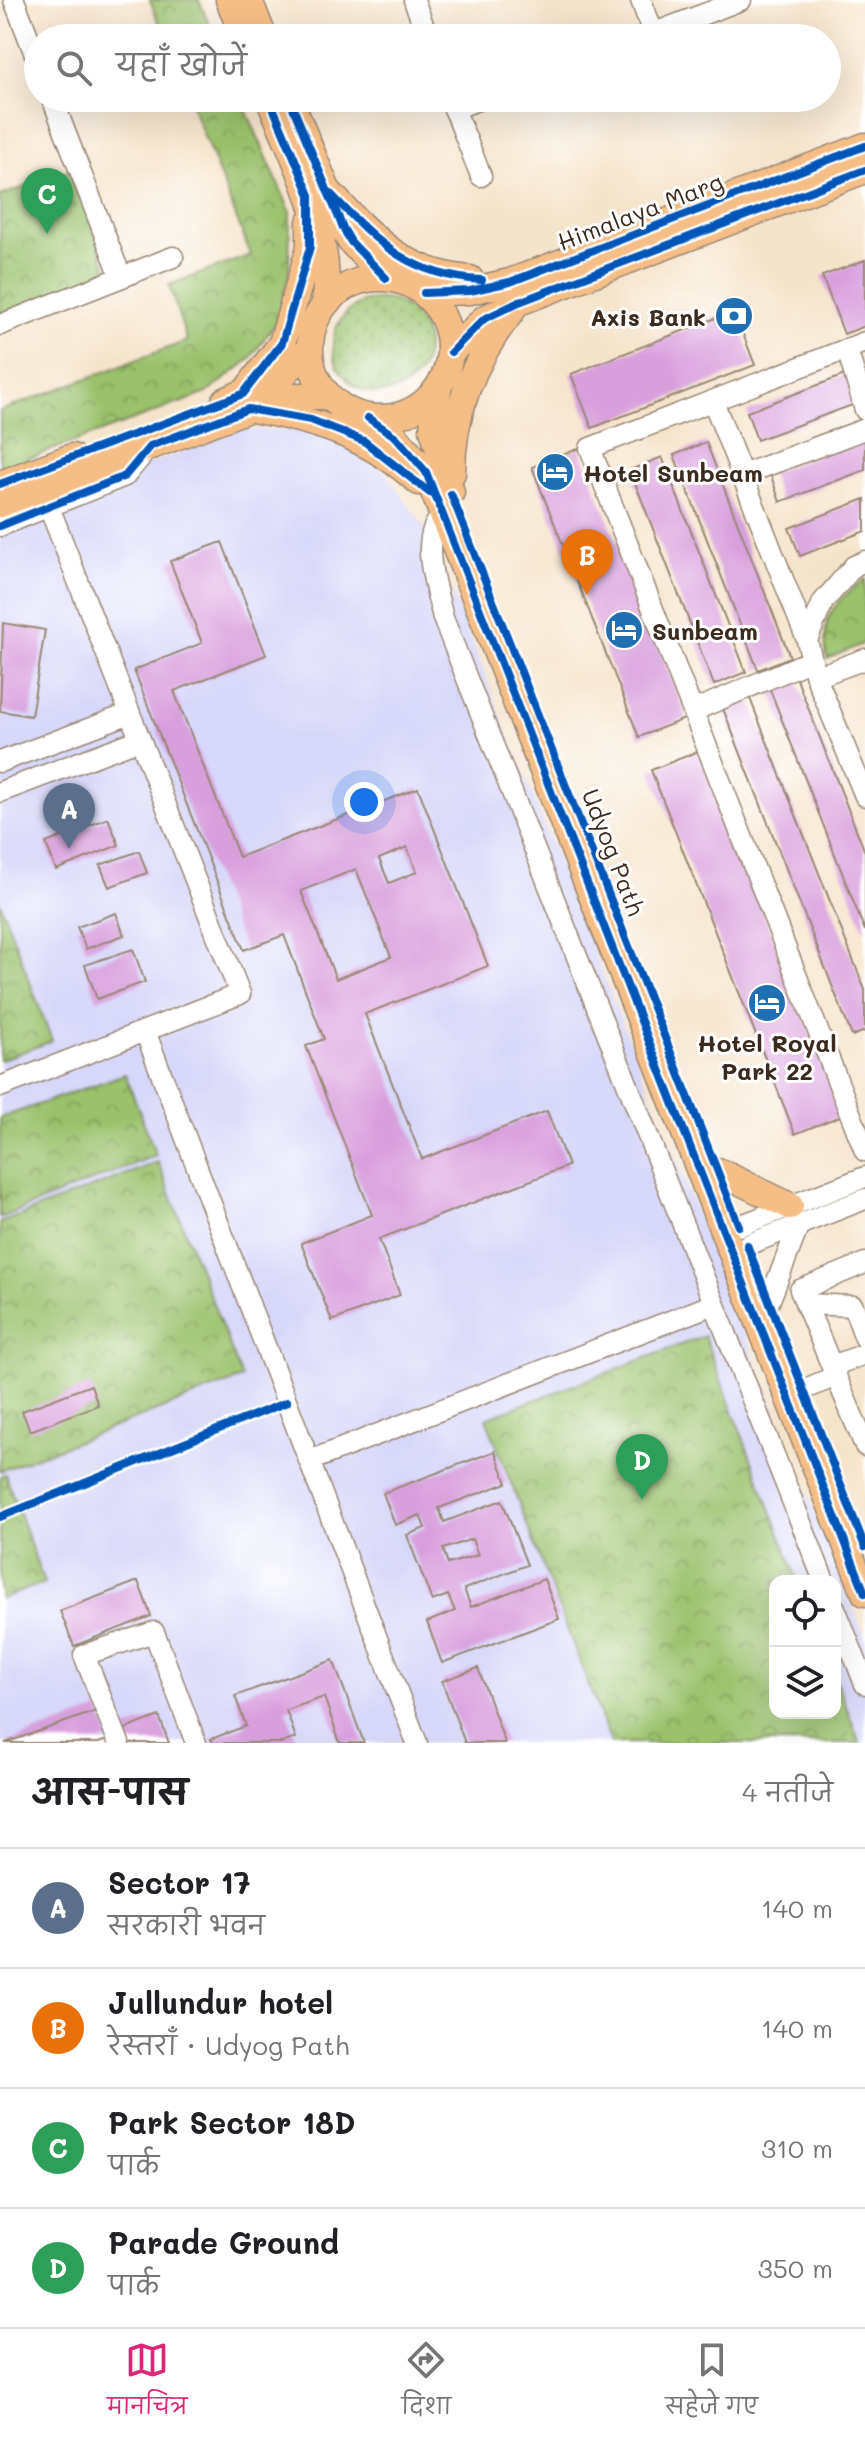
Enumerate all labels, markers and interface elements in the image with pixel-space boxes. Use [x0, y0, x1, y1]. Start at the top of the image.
search box [24, 24, 841, 112]
text: यहाँ खोजें [116, 44, 247, 84]
icon: search [52, 46, 96, 90]
street label: Himalaya Marg [553, 165, 727, 257]
pin: C [21, 168, 73, 234]
bank icon: Axis Bank [713, 295, 755, 337]
place label: Axis Bank [590, 301, 706, 332]
hotel icon: Hotel Sunbeam [534, 451, 576, 493]
place label: Hotel Sunbeam [583, 457, 763, 488]
pin: B [561, 529, 613, 595]
hotel icon: Sunbeam [603, 609, 645, 651]
place label: Sunbeam [652, 615, 758, 646]
your location [344, 782, 384, 822]
pin: A [43, 783, 95, 849]
street label: Udyog Path [576, 784, 652, 920]
hotel icon: Hotel Royal Park 22 [746, 982, 788, 1024]
place label: Hotel Royal Park 22 [697, 1027, 837, 1086]
pin: D [616, 1434, 668, 1500]
map controls [769, 1575, 841, 1719]
button: locate [769, 1575, 841, 1647]
button: layers [769, 1647, 841, 1719]
text: आस-पास [32, 1768, 188, 1813]
text: 4 नतीजे [742, 1775, 833, 1809]
text: Sector 17 [108, 1862, 251, 1902]
text: A [49, 1891, 67, 1925]
text: 140 m [761, 1891, 833, 1925]
text: सरकारी भवन [108, 1908, 265, 1942]
text: Jullundur hotel [108, 1982, 333, 2022]
text: B [49, 2011, 67, 2045]
text: 140 m [761, 2011, 833, 2045]
text: रेस्तराँ · Udyog Path [108, 2028, 350, 2062]
text: Park Sector 18D [108, 2102, 355, 2142]
text: C [48, 2131, 68, 2165]
text: 310 m [761, 2131, 833, 2165]
text: पार्क [108, 2148, 159, 2182]
text: Parade Ground [108, 2222, 339, 2262]
text: D [49, 2251, 67, 2285]
text: 350 m [758, 2251, 833, 2285]
text: पार्क [108, 2268, 159, 2302]
tab: मानचित्र [107, 2338, 188, 2431]
tab: दिशा [401, 2338, 451, 2431]
tab: सहेजे गए [665, 2338, 758, 2431]

